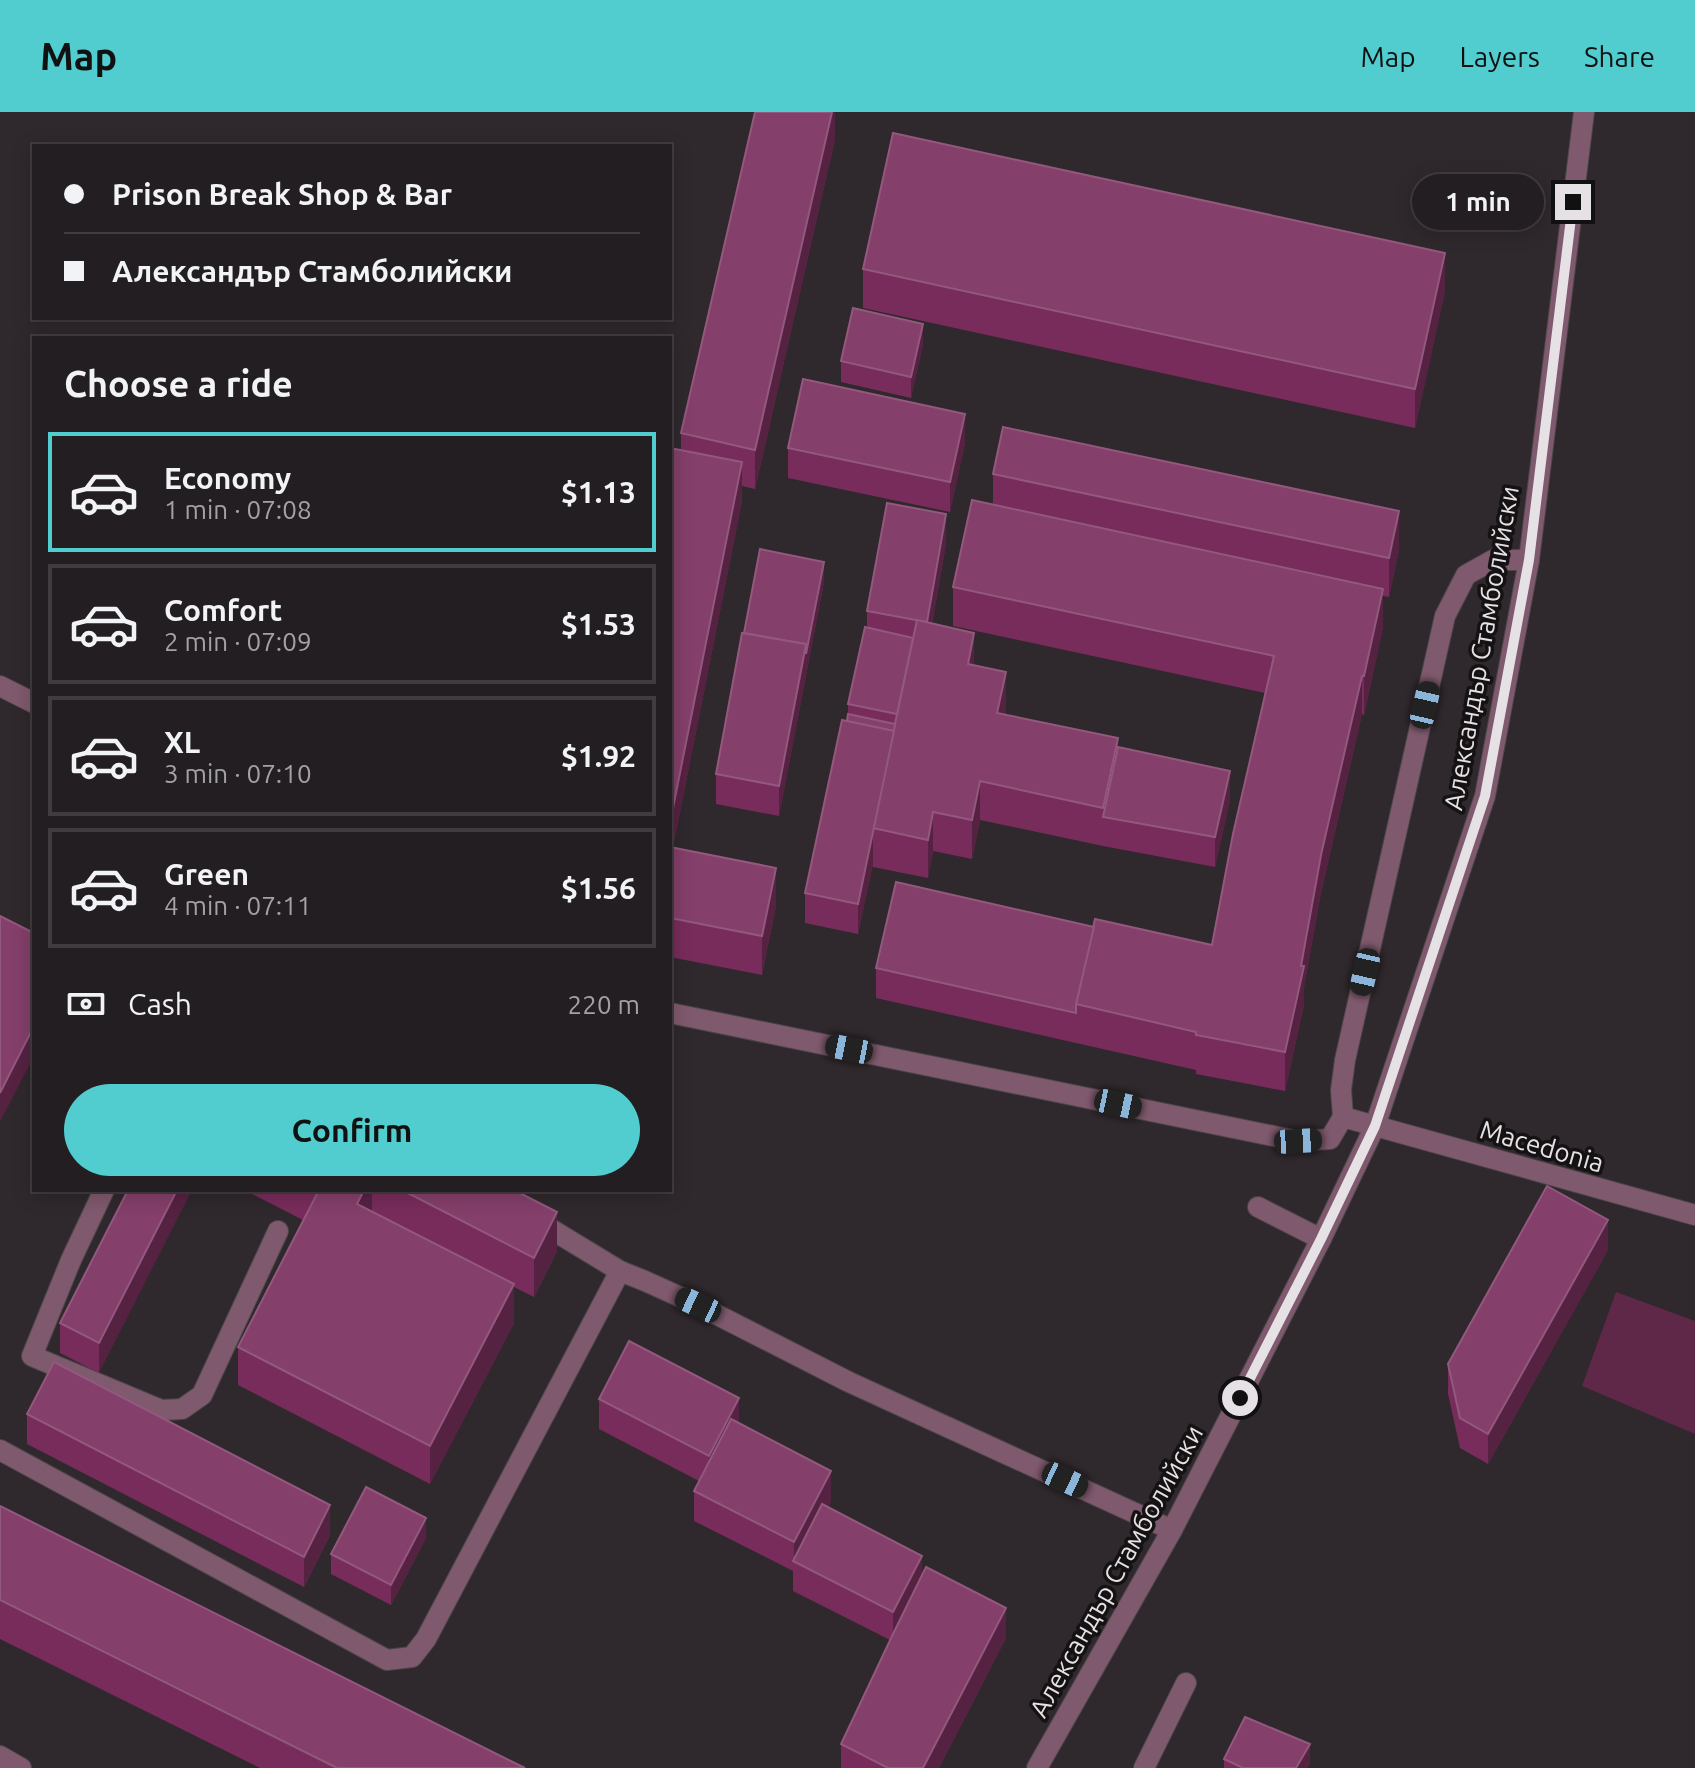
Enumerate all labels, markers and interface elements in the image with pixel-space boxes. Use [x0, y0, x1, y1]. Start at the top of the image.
text: Map [40, 35, 117, 77]
text: Map [1360, 41, 1416, 72]
text: Layers [1460, 41, 1540, 72]
text: Share [1584, 41, 1655, 72]
callout: 1 min [1413, 174, 1545, 230]
text: Prison Break Shop & Bar [112, 177, 452, 211]
route end [1555, 184, 1591, 220]
text: 1 min [1445, 187, 1511, 216]
text: Александър Стамболийски [112, 254, 512, 288]
text: Choose a ride [64, 363, 293, 404]
icon: car [68, 456, 140, 528]
text: Economy [164, 461, 291, 495]
text: $1.13 [561, 475, 636, 509]
street label: Александър Стамболийски [1438, 484, 1524, 812]
text: 1 min · 07:08 [164, 495, 312, 524]
icon: car [68, 588, 140, 660]
text: Comfort [164, 593, 282, 627]
text: $1.53 [561, 607, 636, 641]
text: 2 min · 07:09 [164, 627, 312, 656]
car [1408, 679, 1442, 731]
icon: car [68, 720, 140, 792]
text: XL [164, 725, 200, 759]
text: $1.92 [561, 739, 636, 773]
text: 3 min · 07:10 [164, 759, 312, 788]
icon: car [68, 852, 140, 924]
text: Green [164, 857, 249, 891]
text: $1.56 [561, 871, 636, 905]
text: 4 min · 07:11 [164, 891, 312, 920]
car [1348, 946, 1382, 998]
icon: cash [64, 982, 108, 1026]
text: Cash [128, 987, 192, 1021]
text: 220 m [568, 990, 640, 1019]
car [823, 1033, 875, 1065]
button: Confirm [64, 1084, 640, 1176]
car [1092, 1087, 1144, 1121]
street label: Macedonia [1477, 1115, 1607, 1177]
car [1273, 1128, 1323, 1154]
car [671, 1284, 725, 1326]
route start [1222, 1380, 1258, 1416]
street label: Александър Стамболийски [1024, 1420, 1208, 1722]
car [1038, 1459, 1092, 1501]

